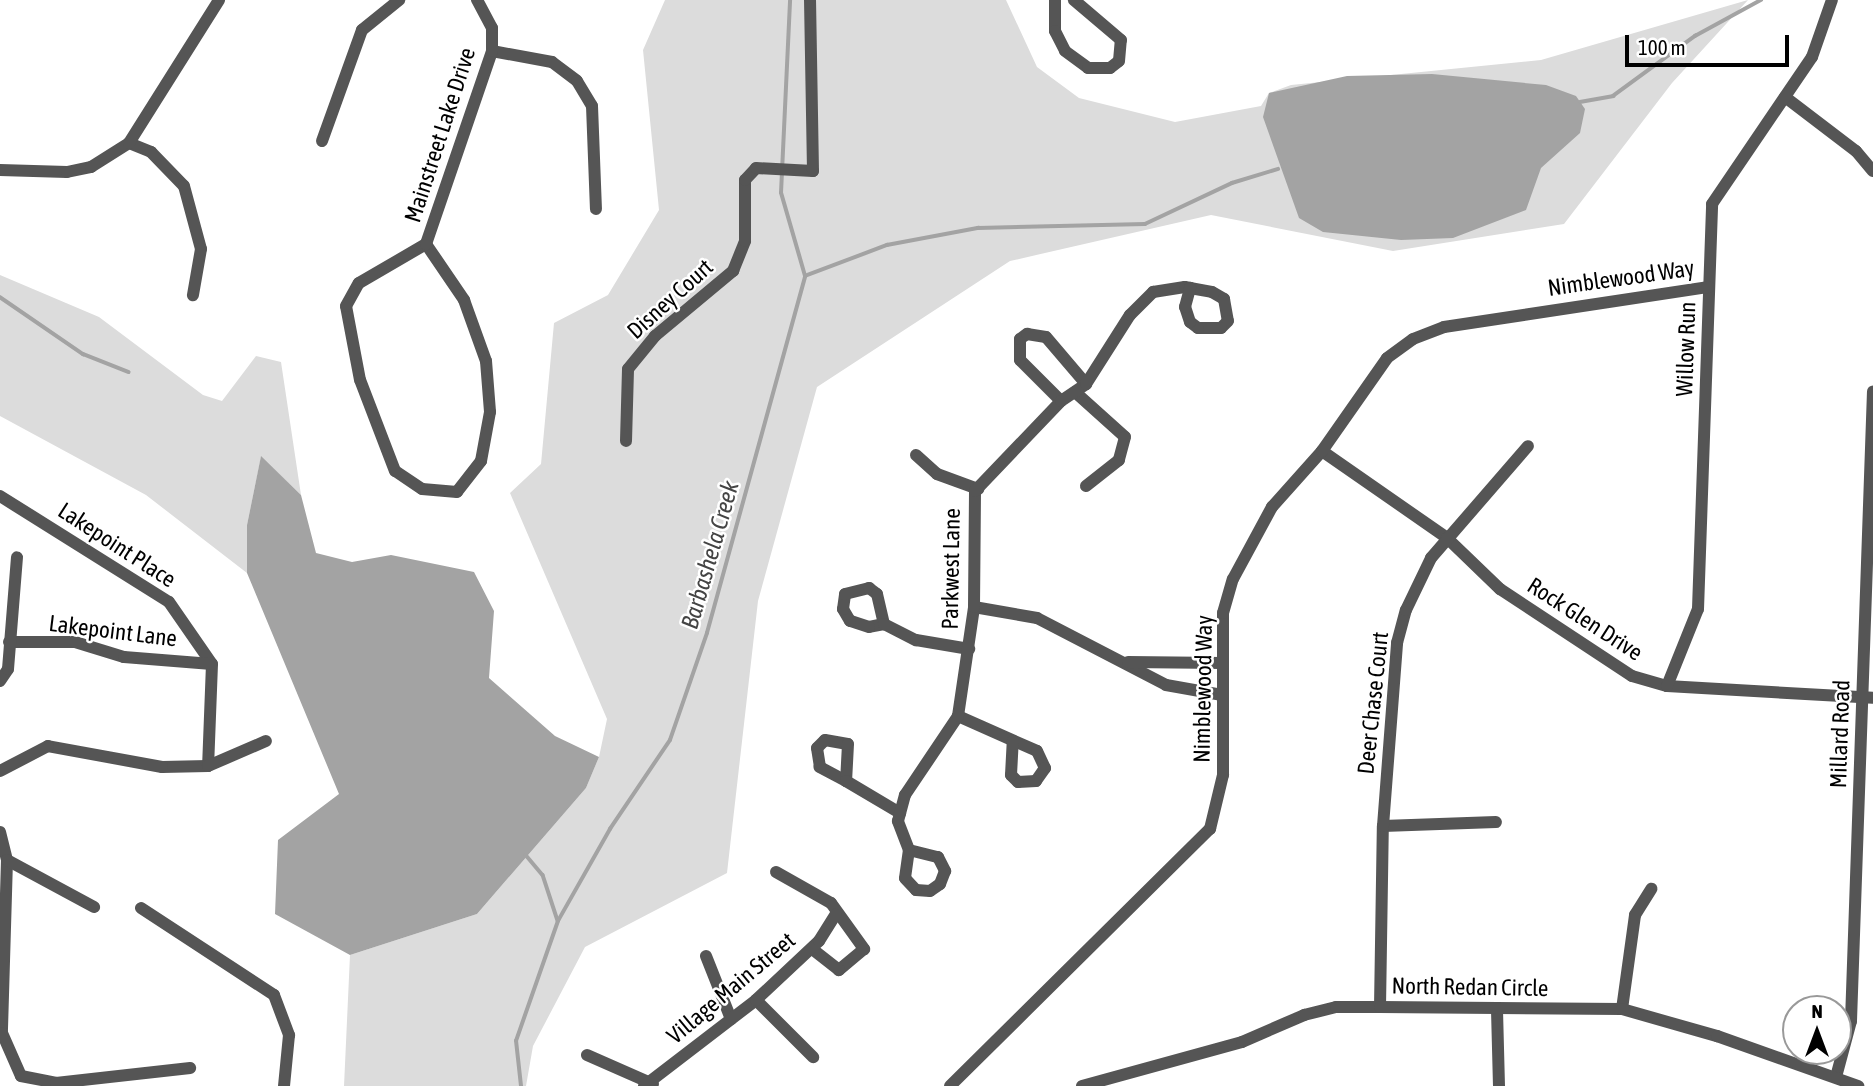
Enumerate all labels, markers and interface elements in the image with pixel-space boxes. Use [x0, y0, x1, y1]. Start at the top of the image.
scale bar [1628, 21, 1792, 65]
text: 100 m [1638, 35, 1686, 59]
street label: Mainstreet Lake Drive [399, 44, 481, 226]
street label: Disney Court [621, 253, 719, 345]
street label: Nimblewood Way [1546, 254, 1696, 302]
street label: Willow Run [1671, 301, 1701, 397]
water label: Barbashela Creek [675, 478, 745, 632]
street label: Lakepoint Place [53, 497, 181, 593]
street label: Parkwest Lane [936, 508, 966, 630]
street label: Rock Glen Drive [1522, 572, 1648, 666]
street label: Lakepoint Lane [47, 609, 179, 653]
street label: Nimblewood Way [1188, 615, 1218, 763]
street label: Deer Chase Court [1352, 630, 1394, 776]
street label: Millard Road [1824, 679, 1856, 789]
street label: Village Main Street [661, 926, 801, 1050]
street label: North Redan Circle [1391, 972, 1549, 1002]
north arrow [1782, 995, 1852, 1065]
text: N [1811, 1000, 1823, 1022]

